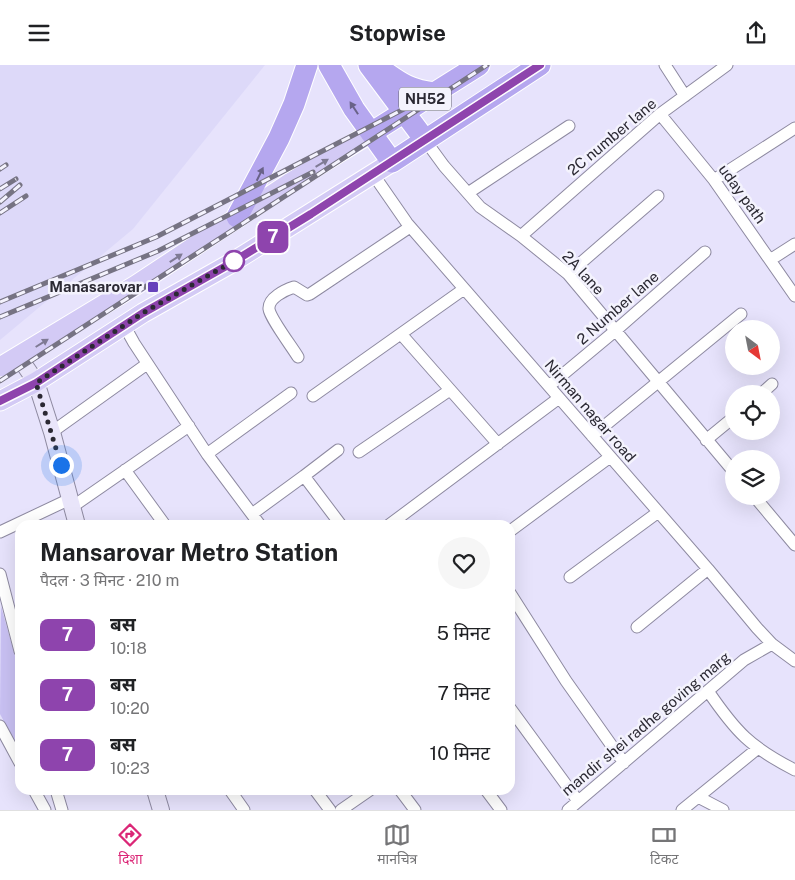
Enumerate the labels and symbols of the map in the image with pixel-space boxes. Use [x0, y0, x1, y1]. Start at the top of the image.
road number: NH52 [399, 87, 451, 111]
street label: 2C number lane [564, 95, 659, 179]
one-way arrow [349, 101, 359, 114]
one-way arrow [316, 158, 329, 167]
street label: uday path [715, 161, 769, 226]
one-way arrow [255, 167, 264, 182]
line badge: 7 [257, 221, 289, 253]
street label: 2A lane [559, 247, 608, 298]
unlabelled marker [223, 250, 245, 272]
one-way arrow [170, 253, 183, 263]
street label: 2 Number lane [573, 268, 662, 348]
place label: Manasarovar [49, 278, 142, 295]
marker: Manasarovar [146, 280, 160, 294]
north arrow [725, 320, 780, 375]
one-way arrow [36, 338, 49, 347]
street label: Nirman nagar road [541, 356, 639, 465]
your location [49, 453, 74, 478]
street label: mandir shei radhe goving marg [558, 648, 733, 799]

